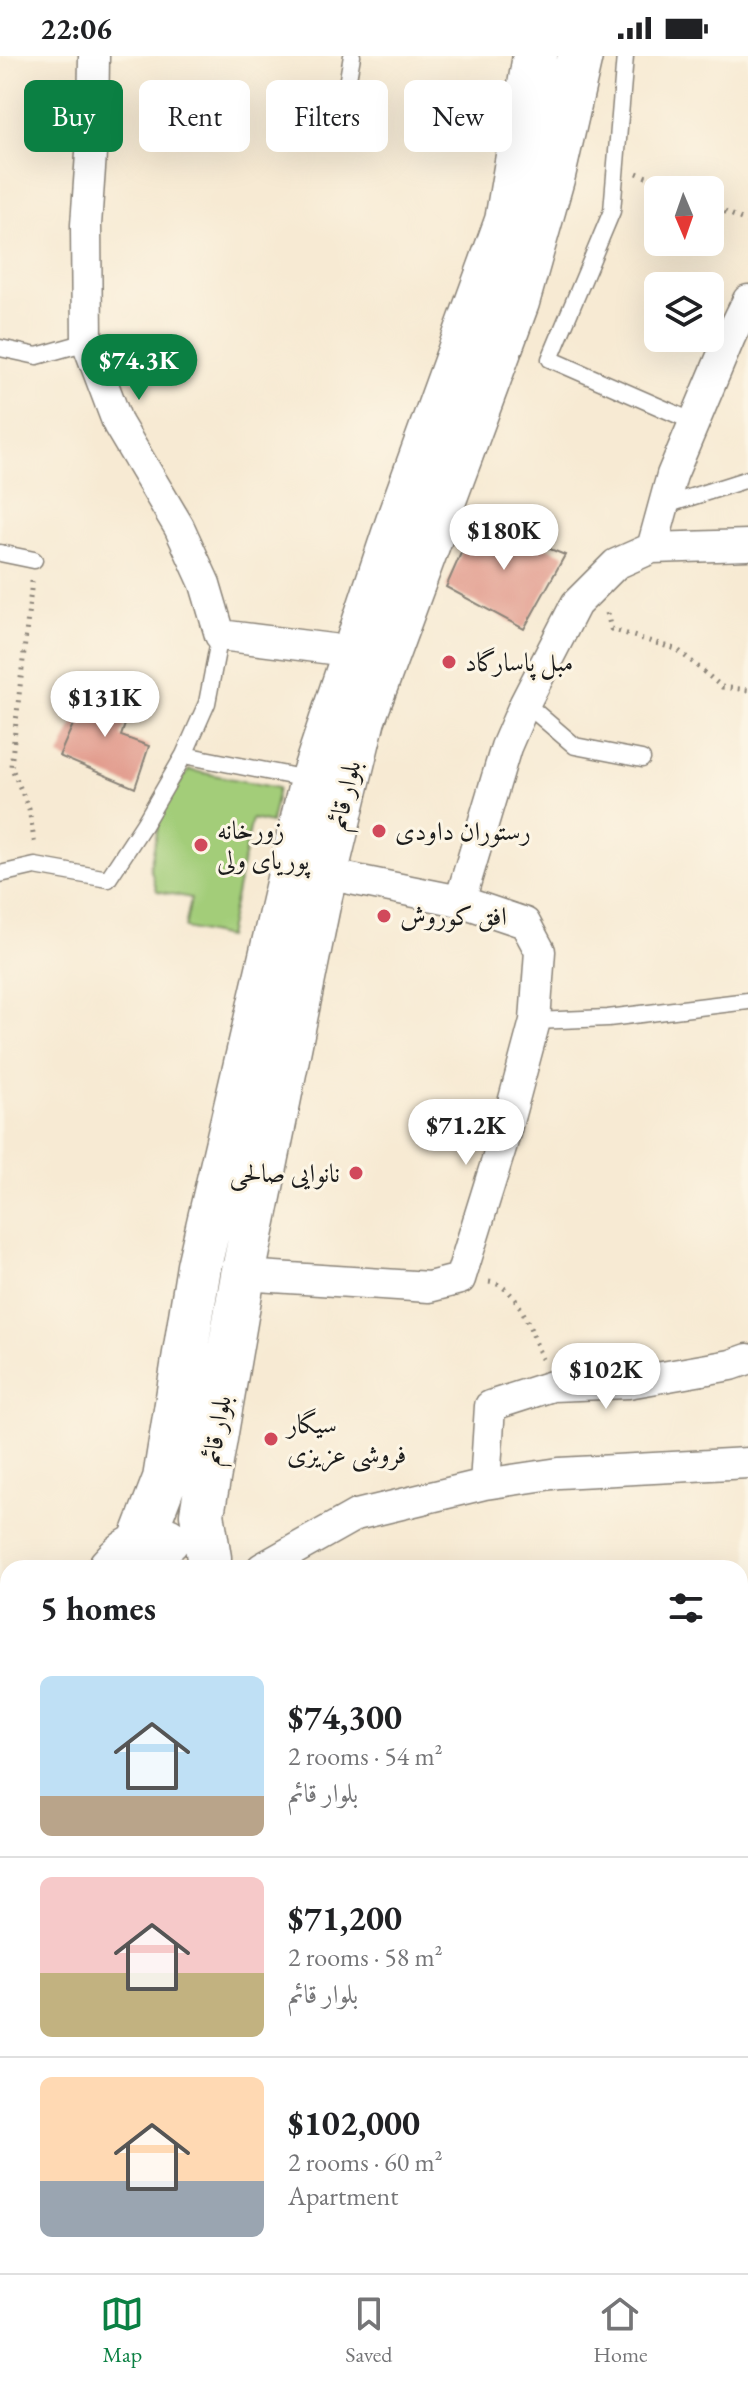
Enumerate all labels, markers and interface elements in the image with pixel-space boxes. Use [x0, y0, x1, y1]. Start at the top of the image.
text: 22:06 [40, 9, 112, 48]
chip: Buy [24, 80, 123, 152]
chip: Rent [139, 80, 250, 152]
chip: Filters [266, 80, 388, 152]
chip: New [404, 80, 512, 152]
north arrow [644, 176, 724, 256]
map controls [644, 176, 724, 352]
button: layers [644, 272, 724, 352]
pin: $74.3K [74, 334, 204, 402]
text: $74.3K [99, 343, 179, 377]
pin: $180K [448, 504, 560, 572]
text: $180K [467, 513, 541, 547]
place label: مبل پاسارگاد [465, 645, 573, 681]
marker: مبل پاسارگاد [440, 653, 458, 671]
pin: $131K [49, 671, 161, 739]
text: $131K [68, 680, 142, 714]
street label: بلوار قائم [320, 757, 374, 834]
place label: زورخانه پوریای ولی [217, 813, 311, 879]
place label: رستوران داودی [395, 814, 531, 848]
marker: رستوران داودی [370, 822, 388, 840]
marker: زورخانه پوریای ولی [192, 836, 210, 854]
place label: افق کوروش [400, 899, 507, 933]
marker: افق کوروش [375, 907, 393, 925]
pin: $71.2K [401, 1099, 531, 1167]
text: $71.2K [426, 1108, 506, 1142]
place label: نانوایی صالحی [230, 1156, 340, 1191]
marker: نانوایی صالحی [347, 1164, 365, 1182]
pin: $102K [550, 1343, 662, 1411]
text: $102K [569, 1352, 643, 1386]
street label: بلوار قائم [193, 1393, 245, 1469]
place label: سیگار فروشی عزیزی [284, 1407, 406, 1473]
marker: سیگار فروشی عزیزی [262, 1430, 280, 1448]
text: 5 homes [40, 1586, 156, 1630]
icon: filters [664, 1586, 708, 1630]
text: $74,300 [288, 1695, 402, 1739]
icon: home [104, 1708, 200, 1804]
text: 2 rooms · 54 m² [288, 1739, 443, 1773]
text: بلوار قائم [288, 1776, 358, 1810]
text: $71,200 [288, 1896, 402, 1940]
icon: home [104, 1909, 200, 2005]
text: 2 rooms · 58 m² [288, 1940, 443, 1974]
text: بلوار قائم [288, 1977, 358, 2011]
text: $102,000 [288, 2101, 420, 2145]
icon: home [104, 2109, 200, 2205]
text: 2 rooms · 60 m² [288, 2145, 443, 2179]
text: Apartment [288, 2179, 398, 2213]
tab: Map [100, 2292, 144, 2369]
tab: Saved [345, 2292, 392, 2369]
tab: Home [593, 2292, 648, 2369]

